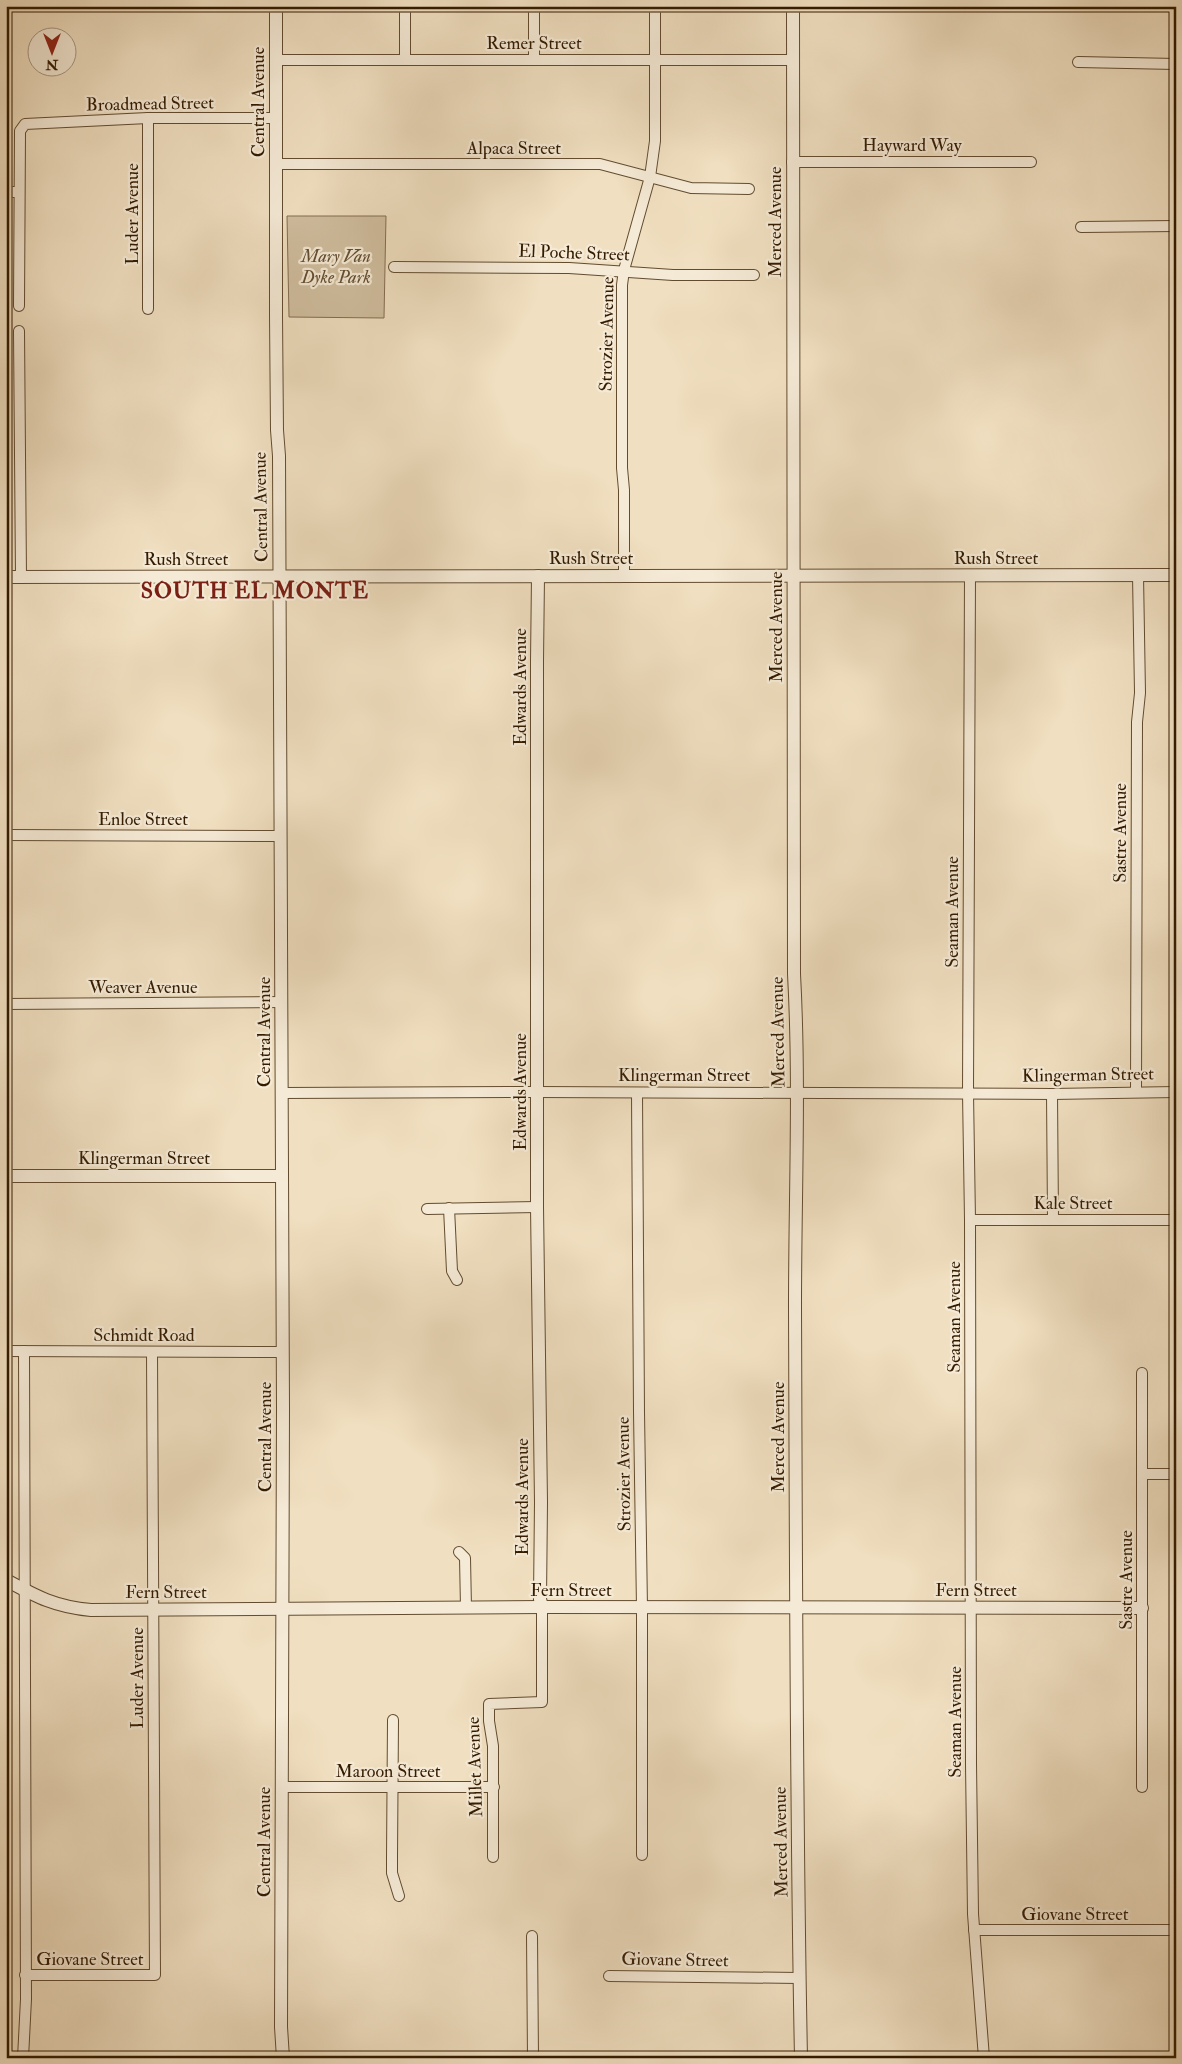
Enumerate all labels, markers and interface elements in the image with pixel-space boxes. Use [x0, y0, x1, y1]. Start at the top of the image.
north arrow [28, 28, 78, 78]
street label: Remer Street [486, 32, 582, 55]
street label: Central Avenue [247, 46, 270, 157]
text: N [45, 56, 59, 73]
street label: Broadmead Street [86, 91, 214, 117]
street label: Hayward Way [862, 134, 963, 157]
street label: Alpaca Street [466, 137, 561, 160]
street label: Luder Avenue [121, 163, 144, 265]
street label: Merced Avenue [764, 166, 787, 277]
street label: El Poche Street [518, 240, 630, 266]
park label: Mary Van Dyke Park [300, 245, 371, 289]
street label: Strozier Avenue [595, 276, 620, 392]
street label: Central Avenue [249, 451, 273, 562]
street label: Rush Street [549, 547, 634, 570]
street label: Rush Street [954, 547, 1039, 570]
street label: Rush Street [144, 548, 229, 571]
street label: Merced Avenue [765, 571, 788, 682]
district label: SOUTH EL MONTE [141, 577, 369, 605]
street label: Edwards Avenue [509, 628, 532, 746]
street label: Sastre Avenue [1109, 783, 1132, 883]
street label: Enloe Street [98, 808, 188, 831]
street label: Seaman Avenue [941, 856, 964, 968]
street label: Weaver Avenue [87, 976, 198, 999]
street label: Central Avenue [253, 976, 276, 1087]
street label: Merced Avenue [766, 976, 790, 1088]
street label: Edwards Avenue [509, 1033, 532, 1151]
street label: Klingerman Street [1022, 1062, 1154, 1088]
street label: Klingerman Street [618, 1064, 750, 1087]
street label: Klingerman Street [78, 1147, 210, 1170]
street label: Kale Street [1033, 1192, 1113, 1215]
street label: Seaman Avenue [943, 1261, 966, 1373]
street label: Schmidt Road [93, 1324, 195, 1347]
street label: Central Avenue [254, 1381, 277, 1492]
street label: Merced Avenue [767, 1381, 790, 1492]
street label: Strozier Avenue [611, 1416, 636, 1532]
street label: Edwards Avenue [511, 1438, 534, 1556]
street label: Sastre Avenue [1115, 1530, 1138, 1630]
street label: Fern Street [530, 1579, 612, 1602]
street label: Fern Street [935, 1579, 1017, 1602]
street label: Fern Street [125, 1581, 207, 1604]
street label: Luder Avenue [126, 1627, 149, 1729]
street label: Seaman Avenue [944, 1666, 967, 1778]
street label: Millet Avenue [462, 1716, 488, 1818]
street label: Maroon Street [335, 1760, 441, 1783]
street label: Central Avenue [253, 1786, 276, 1897]
street label: Merced Avenue [769, 1786, 793, 1898]
street label: Giovane Street [1021, 1903, 1129, 1926]
street label: Giovane Street [36, 1948, 144, 1971]
street label: Giovane Street [621, 1948, 729, 1972]

